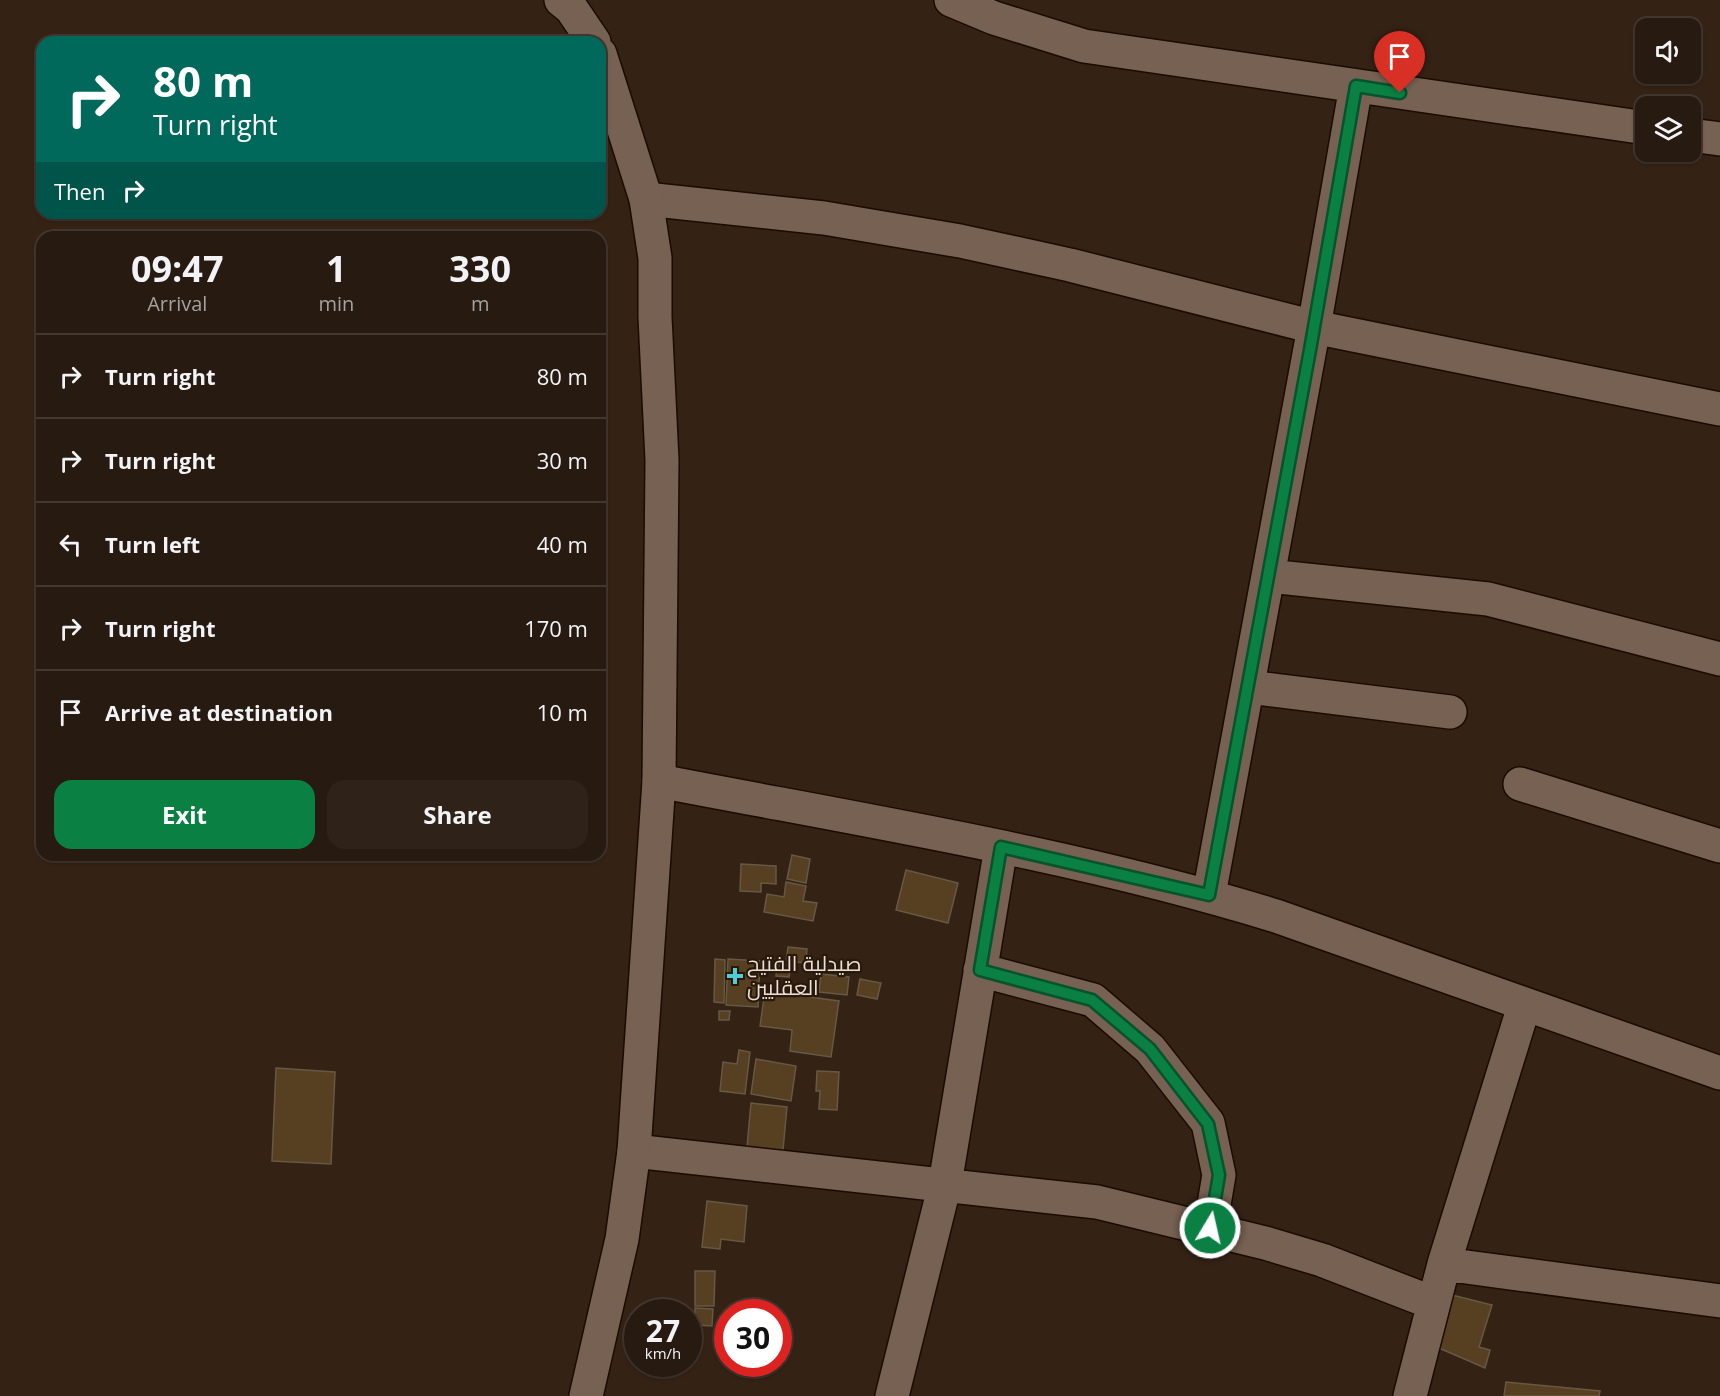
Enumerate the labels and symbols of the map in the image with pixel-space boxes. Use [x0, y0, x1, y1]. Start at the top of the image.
pin [1374, 31, 1425, 93]
place label: صيدلية الفتيح العقليين [747, 949, 862, 1001]
marker: صيدلية الفتيح العقليين [728, 969, 742, 983]
position arrow [1178, 1196, 1242, 1260]
speed limit sign: 30 [714, 1299, 792, 1377]

